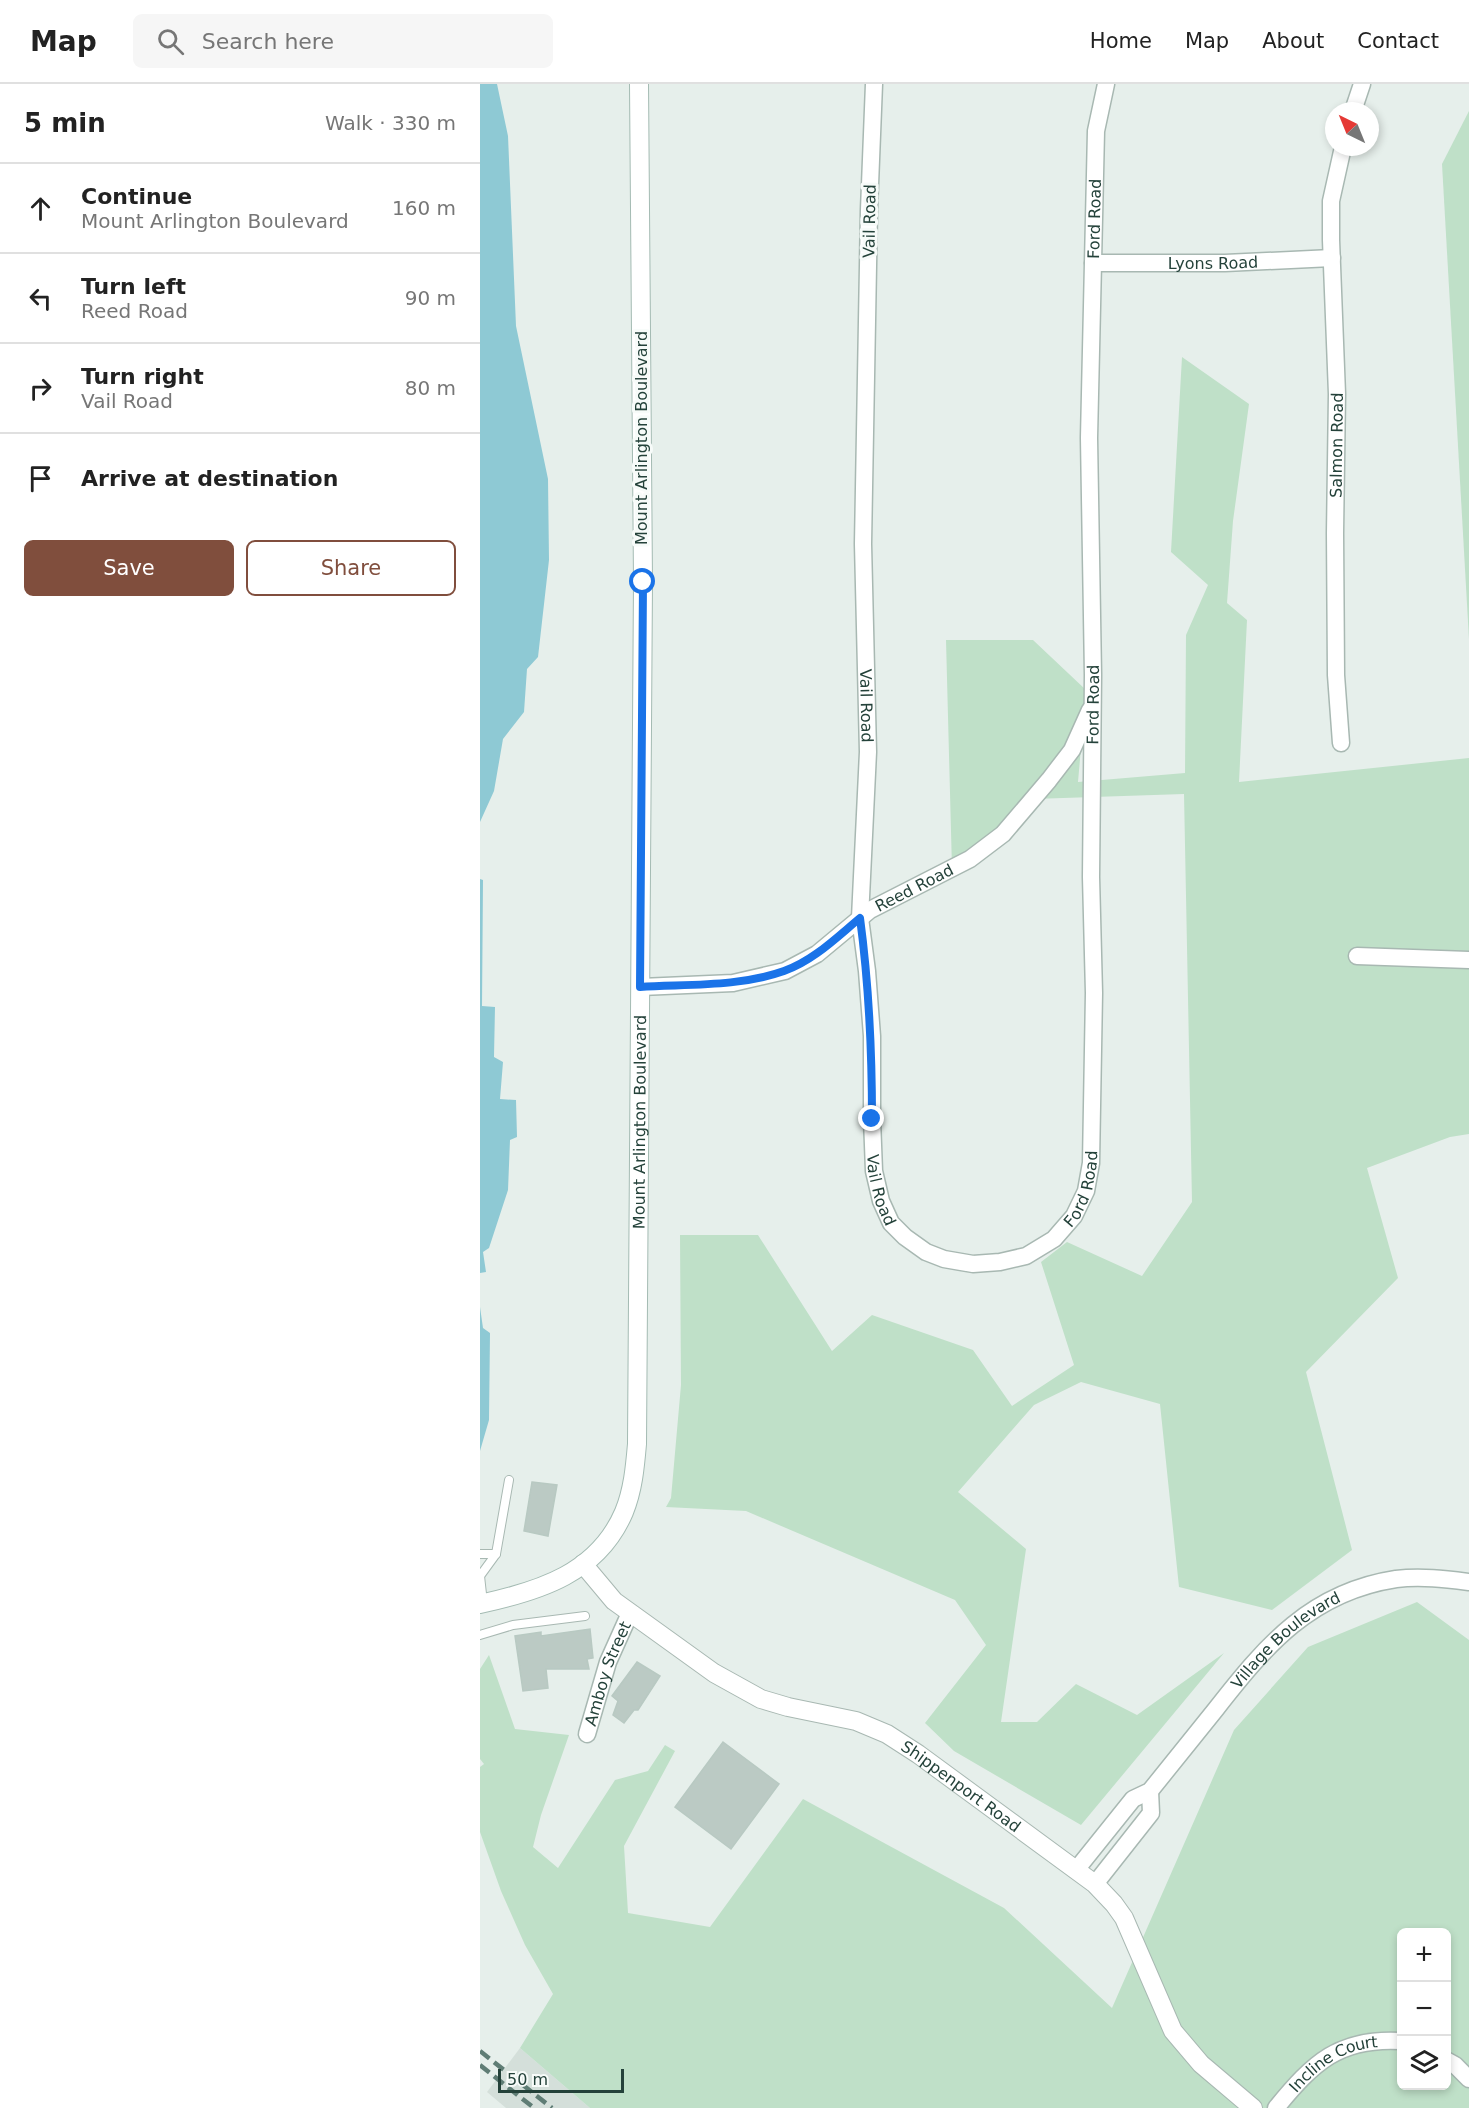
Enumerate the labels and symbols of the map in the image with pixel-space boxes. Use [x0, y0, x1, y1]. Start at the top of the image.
north arrow [1325, 102, 1379, 156]
street label: Ford Road [1084, 178, 1105, 259]
street label: Vail Road [859, 184, 880, 258]
street label: Lyons Road [1168, 252, 1259, 273]
street label: Mount Arlington Boulevard [632, 331, 651, 545]
street label: Salmon Road [1327, 392, 1347, 498]
route start [629, 568, 655, 594]
street label: Ford Road [1083, 664, 1103, 745]
street label: Vail Road [856, 669, 877, 743]
street label: Reed Road [872, 860, 957, 916]
street label: Mount Arlington Boulevard [629, 1015, 650, 1229]
route end [858, 1105, 884, 1131]
street label: Ford Road [1060, 1150, 1101, 1231]
street label: Vail Road [863, 1154, 900, 1229]
street label: Village Boulevard [1227, 1588, 1343, 1693]
street label: Amboy Street [581, 1618, 635, 1728]
street label: Shippenport Road [898, 1737, 1024, 1836]
street label: Incline Court [1285, 2032, 1378, 2096]
scale bar [498, 2066, 624, 2094]

